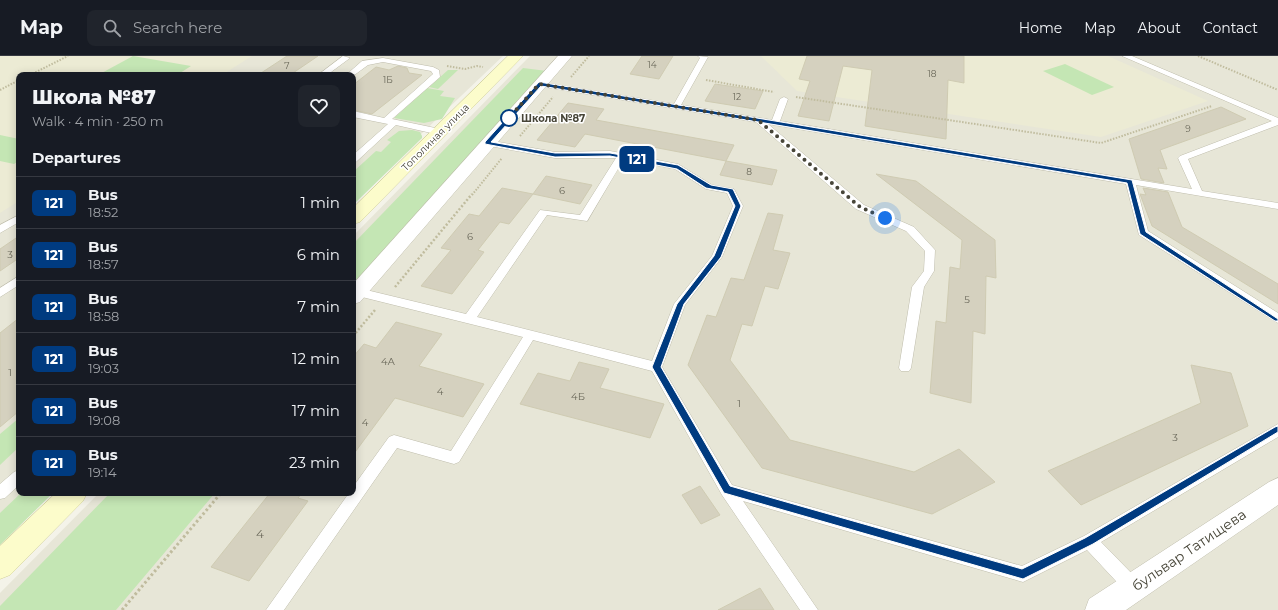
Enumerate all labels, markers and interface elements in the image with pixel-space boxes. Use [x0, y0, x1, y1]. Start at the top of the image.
search box [87, 10, 367, 46]
text: Map [20, 16, 63, 39]
icon: search [101, 17, 123, 39]
text: Search here [133, 18, 222, 37]
text: Home [1019, 19, 1062, 37]
text: Map [1084, 19, 1115, 37]
text: About [1137, 19, 1181, 37]
text: Contact [1203, 19, 1258, 37]
house number: 14 [647, 59, 657, 70]
house number: 7 [284, 60, 290, 71]
house number: 18 [928, 68, 937, 79]
house number: 1Б [383, 74, 393, 85]
button: heart [298, 85, 340, 127]
text: Школа №87 [32, 86, 156, 109]
house number: 12 [733, 91, 741, 102]
street label: Тополиная улица [399, 101, 472, 174]
marker: Школа №87 [500, 109, 518, 127]
place label: Школа №87 [521, 112, 585, 125]
text: Walk · 4 min · 250 m [32, 113, 163, 129]
house number: 9 [1185, 123, 1191, 134]
line badge: 121 [614, 146, 660, 172]
text: Departures [32, 148, 121, 167]
text: 121 [627, 150, 647, 168]
house number: 8 [746, 166, 752, 177]
house number: 6 [559, 184, 565, 197]
text: Bus [88, 185, 118, 204]
text: 1 min [301, 193, 340, 212]
text: 121 [44, 194, 64, 212]
text: 18:52 [88, 204, 118, 220]
your location [875, 208, 895, 228]
house number: 6 [467, 230, 473, 243]
text: Bus [88, 237, 118, 256]
text: 6 min [297, 245, 340, 264]
text: 121 [44, 246, 64, 264]
house number: 3 [7, 248, 13, 261]
text: 18:57 [88, 256, 119, 272]
text: Bus [88, 289, 118, 308]
house number: 5 [964, 293, 970, 306]
text: 7 min [297, 297, 340, 316]
text: 121 [44, 298, 64, 316]
text: 18:58 [88, 308, 119, 324]
text: Bus [88, 341, 118, 360]
text: 12 min [292, 349, 340, 368]
text: 121 [44, 350, 64, 368]
house number: 4А [381, 355, 396, 368]
text: 19:03 [88, 360, 119, 376]
house number: 1 [8, 366, 12, 379]
house number: 4 [437, 385, 444, 398]
house number: 4Б [571, 390, 585, 403]
text: Bus [88, 393, 118, 412]
house number: 1 [737, 397, 741, 410]
text: 17 min [292, 401, 340, 420]
text: 121 [44, 402, 64, 420]
text: 19:08 [88, 412, 120, 428]
house number: 4 [362, 416, 369, 429]
house number: 3 [1172, 431, 1178, 444]
text: Bus [88, 445, 118, 464]
text: 23 min [289, 453, 340, 472]
text: 121 [44, 454, 64, 472]
text: 19:14 [88, 464, 117, 480]
street label: бульвар Татищева [1129, 505, 1249, 595]
house number: 4 [256, 526, 264, 541]

